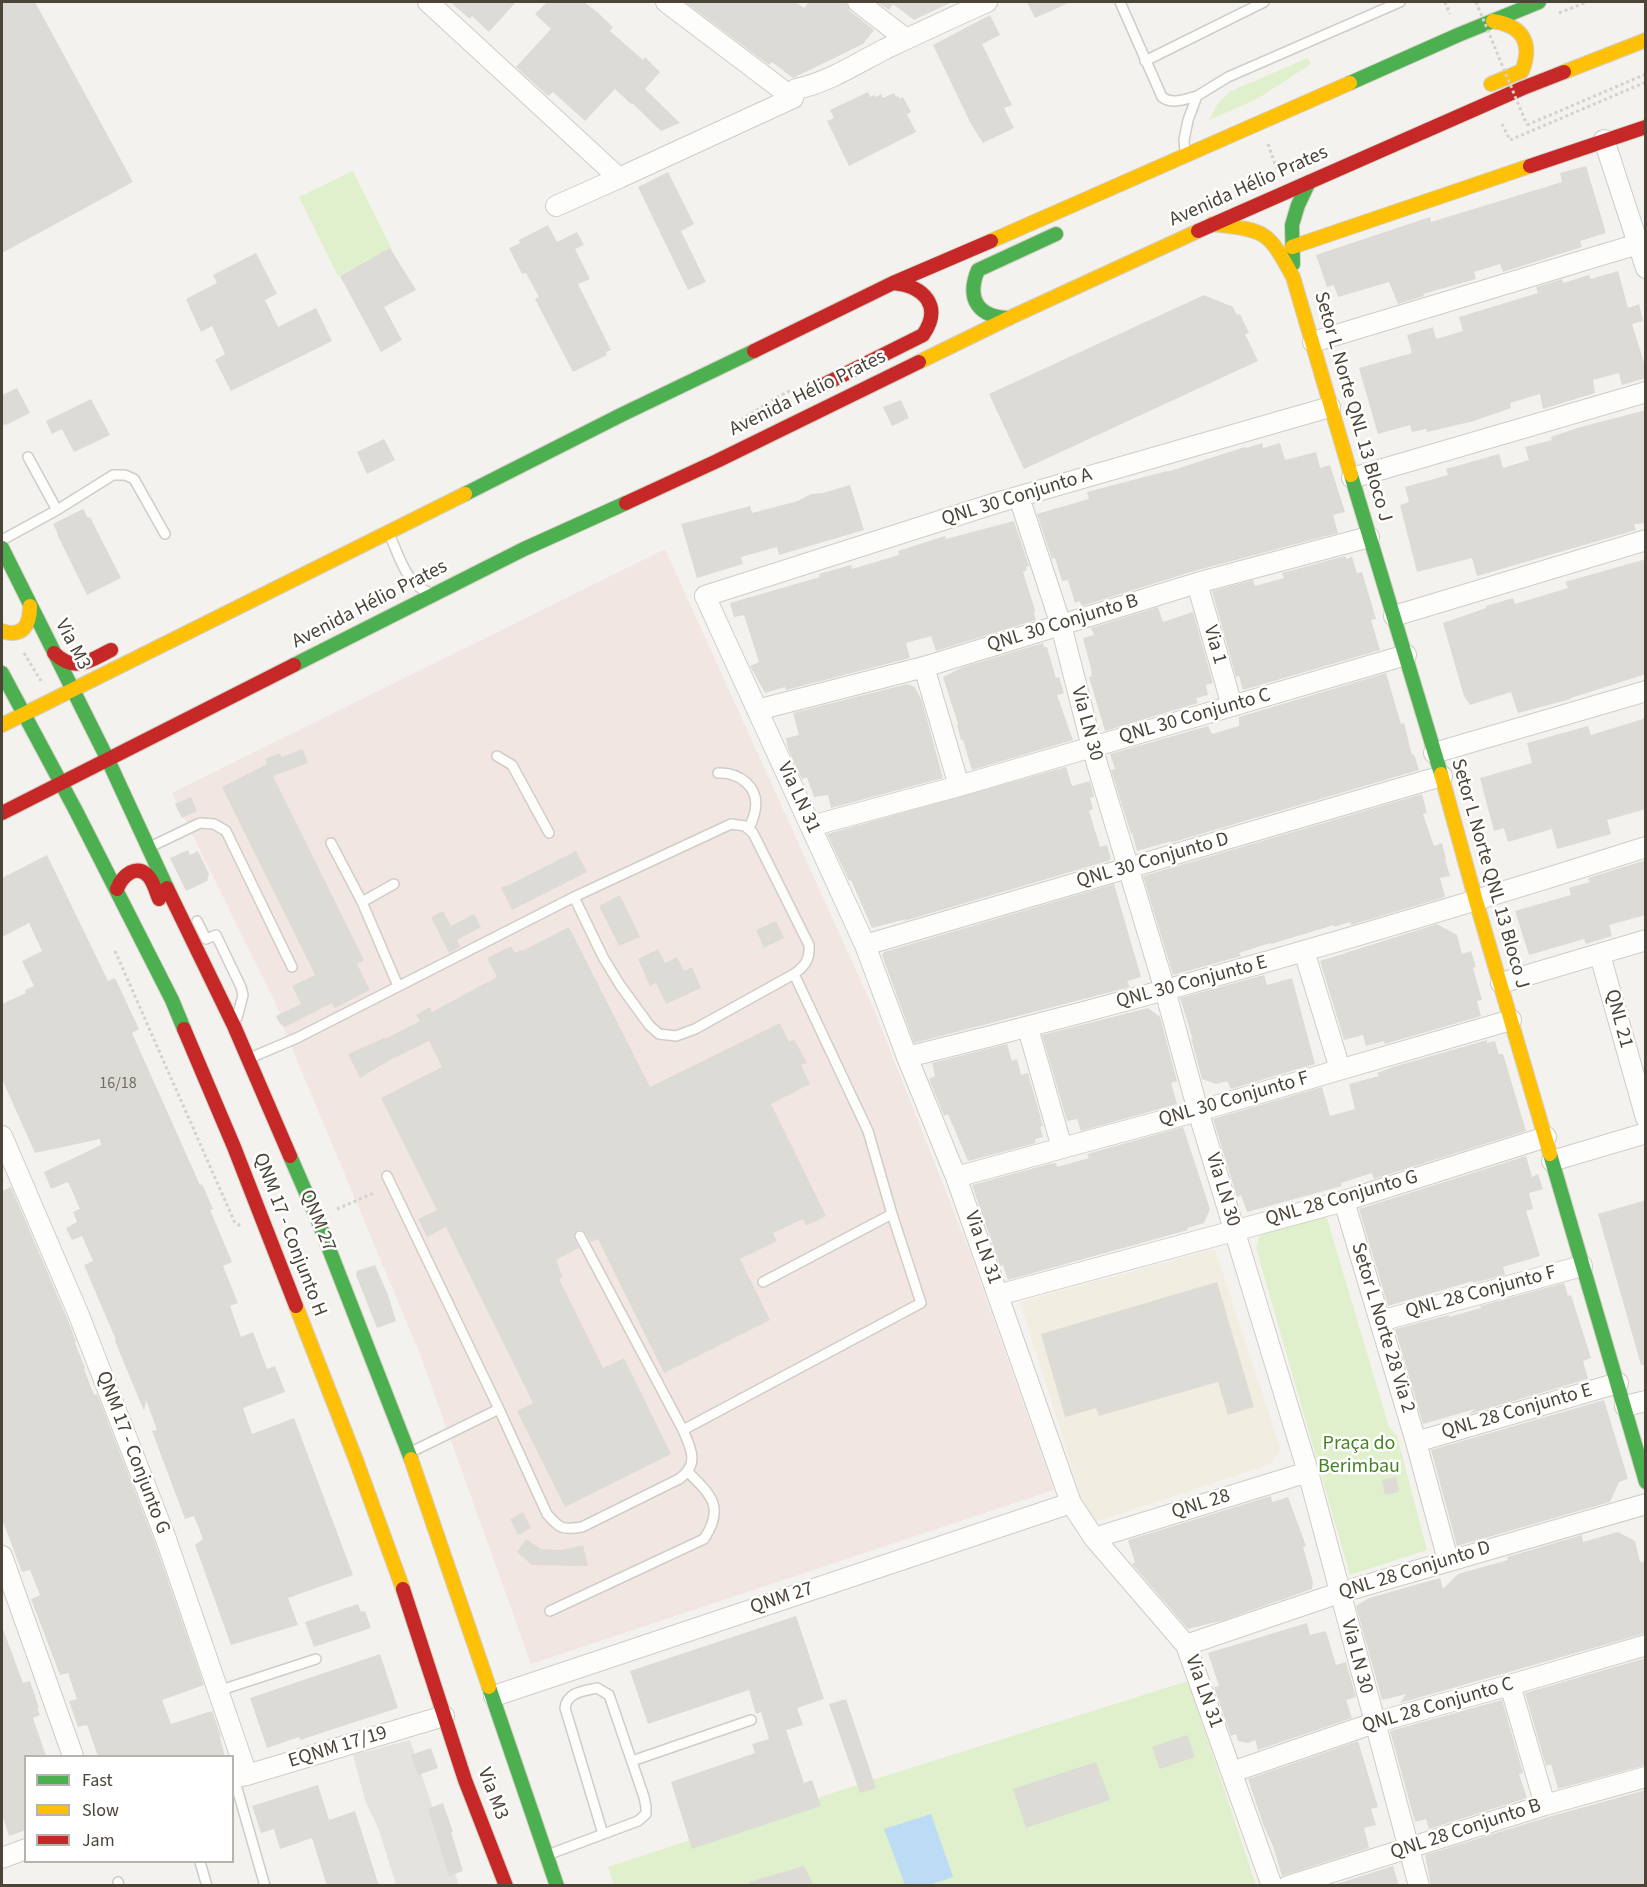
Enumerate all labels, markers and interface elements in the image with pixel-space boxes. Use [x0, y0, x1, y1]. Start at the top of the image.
street label: Avenida Hélio Prates [1166, 141, 1332, 233]
street label: Setor L Norte QNL 13 Bloco J [1308, 289, 1396, 525]
street label: Avenida Hélio Prates [726, 346, 890, 442]
street label: QNL 30 Conjunto A [939, 464, 1095, 532]
street label: Avenida Hélio Prates [288, 555, 452, 655]
street label: QNL 30 Conjunto B [984, 590, 1142, 658]
street label: Via M3 [49, 616, 95, 674]
street label: Via 1 [1197, 623, 1231, 667]
street label: Via LN 30 [1065, 684, 1107, 764]
street label: QNL 30 Conjunto C [1116, 684, 1274, 750]
street label: Setor L Norte QNL 13 Bloco J [1445, 756, 1533, 992]
street label: Via LN 31 [771, 759, 825, 837]
street label: QNL 30 Conjunto D [1074, 828, 1232, 894]
street label: QNL 30 Conjunto E [1114, 951, 1270, 1015]
street label: QNL 21 [1599, 987, 1637, 1051]
street label: QNL 30 Conjunto F [1156, 1067, 1312, 1133]
house number: 16/18 [99, 1074, 137, 1094]
street label: QNM 17 - Conjunto H [247, 1150, 331, 1320]
street label: Via LN 30 [1199, 1150, 1245, 1230]
street label: QNL 28 Conjunto G [1263, 1166, 1421, 1232]
street label: QNM 27 [294, 1187, 340, 1255]
street label: Via LN 31 [958, 1208, 1006, 1288]
street label: Setor L Norte 28 Via 2 [1345, 1240, 1419, 1416]
street label: QNL 28 Conjunto F [1403, 1261, 1559, 1325]
street label: QNM 17 - Conjunto G [90, 1368, 174, 1538]
street label: QNL 28 Conjunto E [1439, 1379, 1595, 1445]
park label: Praça do Berimbau [1318, 1433, 1400, 1480]
street label: QNL 28 [1169, 1485, 1233, 1525]
street label: QNL 28 Conjunto D [1336, 1537, 1494, 1605]
street label: QNM 27 [748, 1578, 816, 1620]
street label: Via LN 30 [1335, 1617, 1377, 1697]
street label: Via LN 31 [1179, 1652, 1227, 1732]
street label: QNL 28 Conjunto C [1359, 1673, 1517, 1739]
street label: EQNM 17/19 [286, 1722, 390, 1774]
legend [24, 1755, 234, 1863]
street label: Via M3 [471, 1765, 513, 1823]
text: Fast [82, 1768, 113, 1793]
street label: QNL 28 Conjunto B [1388, 1794, 1544, 1866]
text: Slow [82, 1798, 119, 1823]
text: Jam [82, 1828, 115, 1853]

